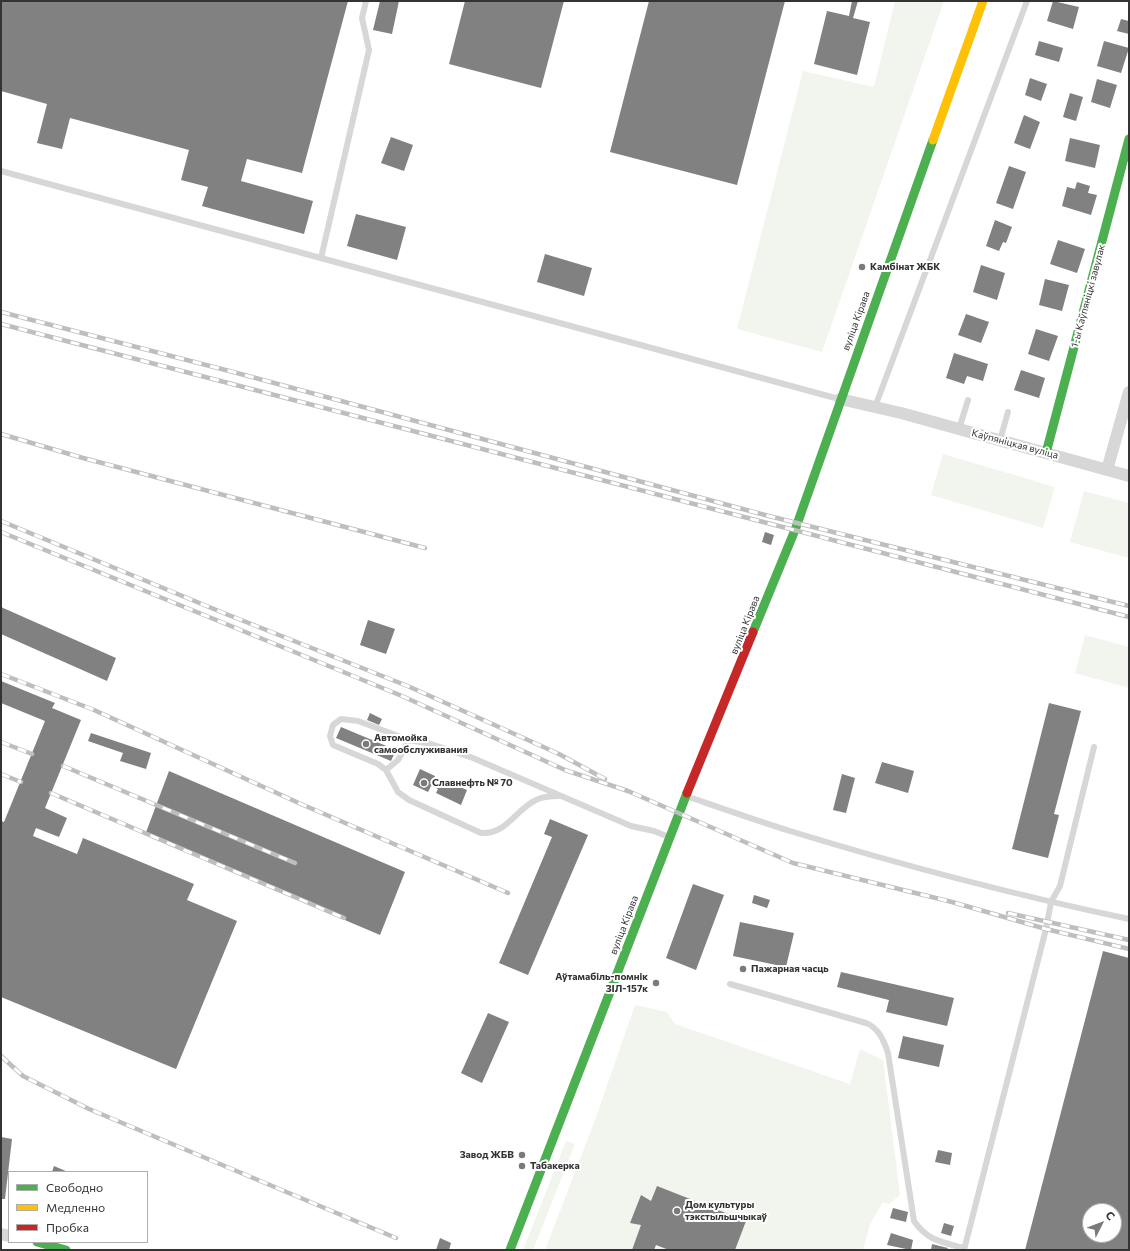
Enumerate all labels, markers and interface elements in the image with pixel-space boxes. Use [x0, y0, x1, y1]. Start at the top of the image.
street label: 1-ы Каўпяніцкі завулак [1068, 243, 1108, 349]
place label: Камбінат ЖБК [870, 261, 940, 273]
marker: Камбінат ЖБК [857, 262, 867, 272]
street label: вуліца Кірава [840, 290, 872, 352]
street label: Каўпяніцкая вуліца [970, 427, 1060, 461]
street label: вуліца Кірава [728, 594, 762, 656]
place label: Автомойка самообслуживания [374, 732, 468, 756]
marker: Автомойка самообслуживания [361, 739, 371, 749]
place label: Славнефть № 70 [432, 777, 513, 789]
marker: Славнефть № 70 [419, 778, 429, 788]
street label: вуліца Кірава [607, 894, 641, 956]
place label: Пажарная часць [751, 963, 829, 975]
marker: Пажарная часць [738, 964, 748, 974]
place label: Аўтамабіль-помнік ЗІЛ-157к [555, 971, 648, 994]
marker: Аўтамабіль-помнік ЗІЛ-157к [651, 978, 661, 988]
place label: Завод ЖБВ [460, 1149, 514, 1161]
marker: Завод ЖБВ [517, 1150, 527, 1160]
place label: Табакерка [530, 1160, 580, 1172]
marker: Табакерка [517, 1161, 527, 1171]
legend [8, 1171, 148, 1243]
text: Свободно [46, 1180, 103, 1194]
place label: Дом культуры тэкстыльшчыкаў [685, 1199, 767, 1222]
text: Медленно [46, 1200, 105, 1214]
north arrow [1082, 1203, 1122, 1243]
marker: Дом культуры тэкстыльшчыкаў [672, 1206, 682, 1216]
text: С [1103, 1208, 1118, 1222]
text: Пробка [46, 1220, 89, 1234]

